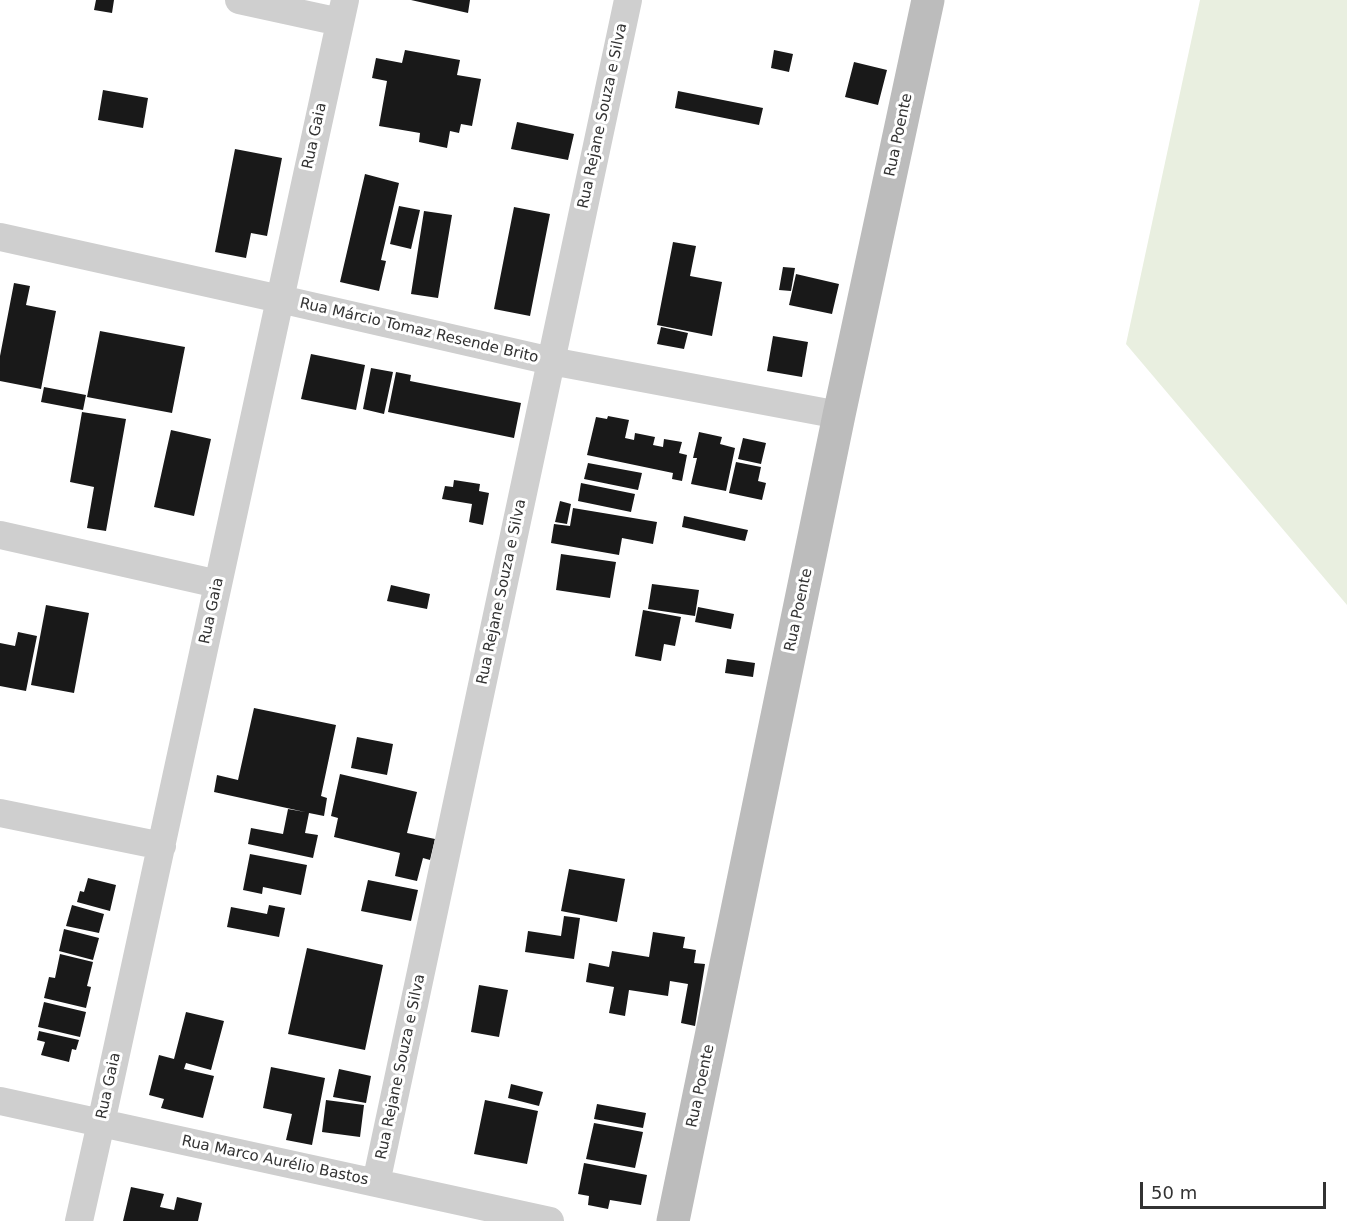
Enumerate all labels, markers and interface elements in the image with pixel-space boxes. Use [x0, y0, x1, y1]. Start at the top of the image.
street label: Rua Rejane Souza e Silva [575, 22, 631, 210]
street label: Rua Poente [881, 92, 917, 178]
street label: Rua Gaia [299, 101, 331, 171]
street label: Rua Márcio Tomaz Resende Brito [298, 295, 540, 367]
street label: Rua Rejane Souza e Silva [474, 498, 530, 686]
street label: Rua Poente [781, 567, 817, 653]
street label: Rua Gaia [196, 576, 228, 646]
street label: Rua Rejane Souza e Silva [373, 973, 429, 1161]
street label: Rua Poente [683, 1043, 719, 1129]
street label: Rua Gaia [93, 1051, 125, 1121]
street label: Rua Marco Aurélio Bastos [180, 1132, 370, 1190]
scale bar [1143, 1170, 1329, 1208]
text: 50 m [1151, 1182, 1197, 1203]

